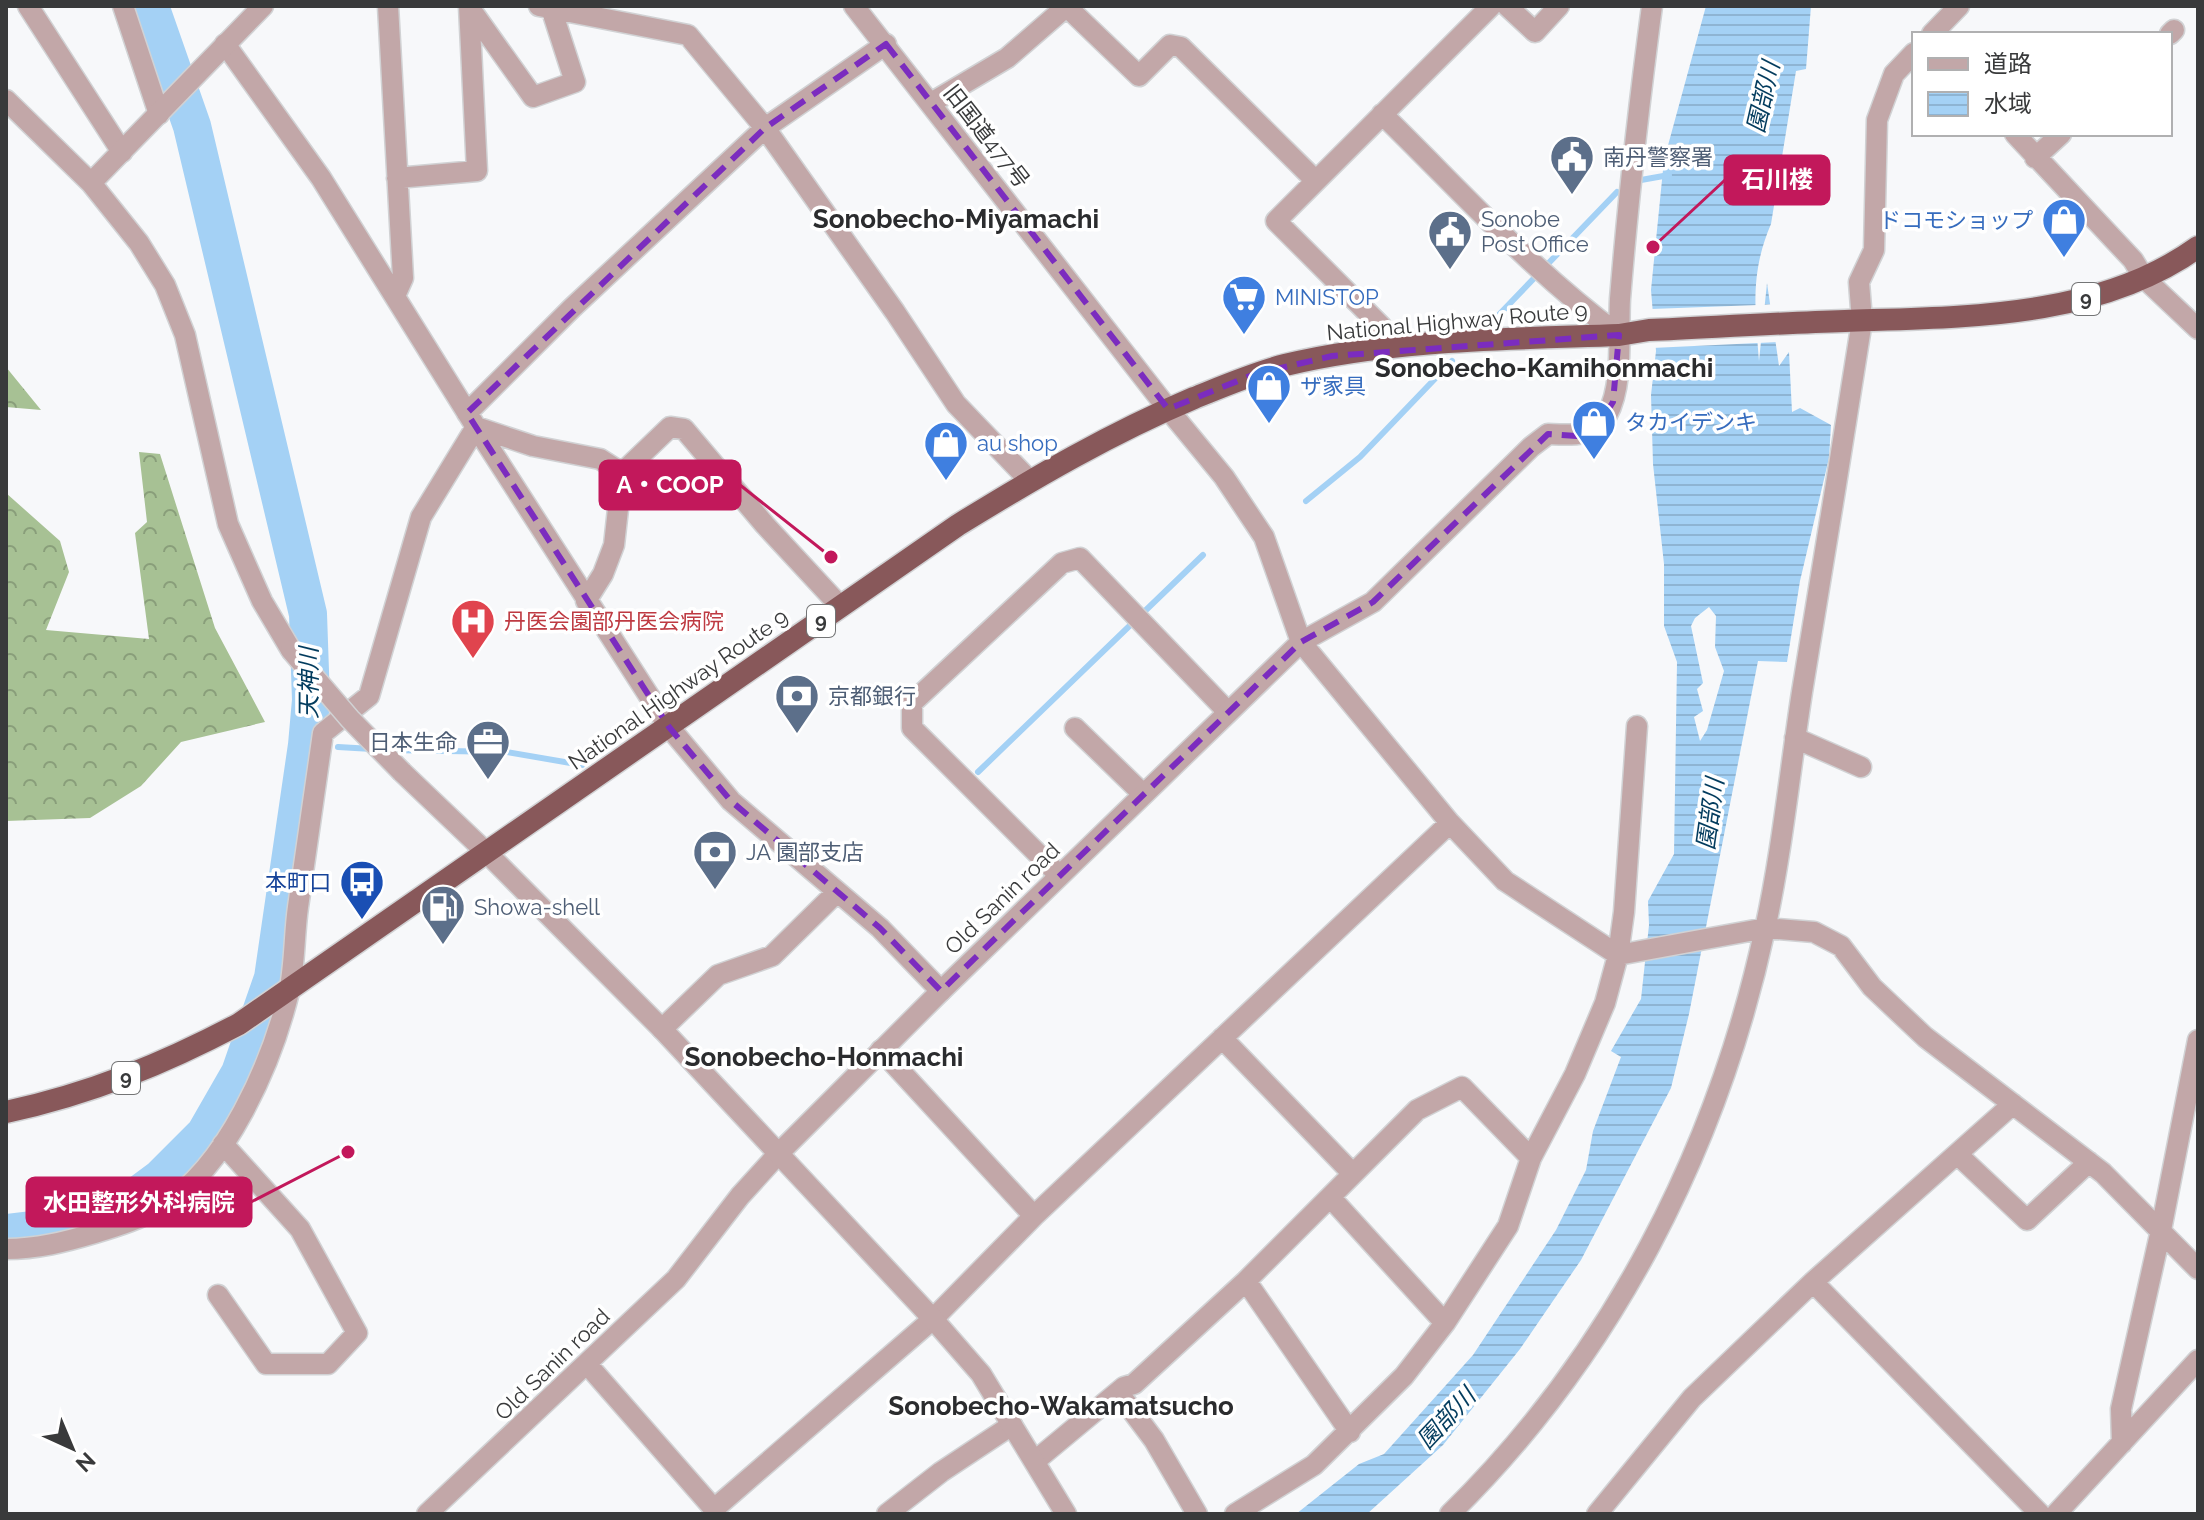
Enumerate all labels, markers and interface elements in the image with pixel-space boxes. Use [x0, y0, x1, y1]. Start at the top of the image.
legend [1912, 32, 2172, 136]
text: 道路 [1984, 49, 2032, 78]
water label: 園部川 [1741, 56, 1786, 135]
street label: 旧国道477号 [939, 79, 1035, 193]
text: 水域 [1984, 89, 2032, 118]
public building icon: 南丹警察署 [1548, 133, 1596, 196]
place label: 南丹警察署 [1603, 144, 1713, 170]
callout: 石川楼 [1725, 156, 1829, 204]
text: 石川楼 [1741, 165, 1813, 194]
shop icon: ドコモショップ [2040, 196, 2088, 259]
district label: Sonobecho-Miyamachi [813, 204, 1099, 234]
place label: Sonobe Post Office [1481, 206, 1589, 257]
place label: ドコモショップ [1879, 207, 2033, 233]
public building icon: Sonobe Post Office [1426, 208, 1474, 271]
supermarket icon: MINISTOP [1220, 273, 1268, 336]
road number: 9 [2072, 283, 2100, 315]
place label: MINISTOP [1275, 284, 1379, 310]
street label: National Highway Route 9 [1325, 297, 1589, 345]
district label: Sonobecho-Kamihonmachi [1375, 353, 1713, 383]
shop icon: ザ家具 [1245, 362, 1293, 425]
place label: ザ家具 [1300, 373, 1366, 399]
shop icon: タカイデンキ [1570, 398, 1618, 461]
place label: タカイデンキ [1625, 409, 1757, 435]
shop icon: au shop [922, 419, 970, 482]
place label: au shop [977, 430, 1058, 456]
callout: A・COOP [600, 461, 740, 509]
text: A・COOP [616, 470, 724, 499]
hospital icon: 丹医会園部丹医会病院 [449, 597, 497, 660]
street label: National Highway Route 9 [563, 603, 793, 775]
road number: 9 [807, 605, 835, 637]
place label: 丹医会園部丹医会病院 [504, 608, 724, 634]
water label: 天神川 [294, 644, 323, 719]
bank icon: 京都銀行 [773, 672, 821, 735]
place label: 京都銀行 [828, 683, 916, 709]
office icon: 日本生命 [464, 718, 512, 781]
place label: 日本生命 [369, 729, 457, 755]
water label: 園部川 [1691, 773, 1730, 852]
bank icon: JA 園部支店 [691, 828, 739, 891]
street label: Old Sanin road [939, 837, 1065, 959]
place label: JA 園部支店 [746, 839, 864, 865]
bus stop icon: 本町口 [338, 858, 386, 921]
place label: 本町口 [265, 869, 331, 895]
fuel station icon: Showa-shell [419, 883, 467, 946]
place label: Showa-shell [474, 894, 600, 920]
district label: Sonobecho-Honmachi [685, 1042, 963, 1072]
road number: 9 [112, 1062, 140, 1094]
callout: 水田整形外科病院 [27, 1178, 251, 1226]
text: 水田整形外科病院 [43, 1188, 235, 1217]
street label: Old Sanin road [489, 1303, 615, 1425]
water label: 園部川 [1411, 1380, 1483, 1454]
district label: Sonobecho-Wakamatsucho [888, 1391, 1234, 1421]
north arrow [32, 1408, 112, 1488]
text: N [71, 1447, 101, 1478]

